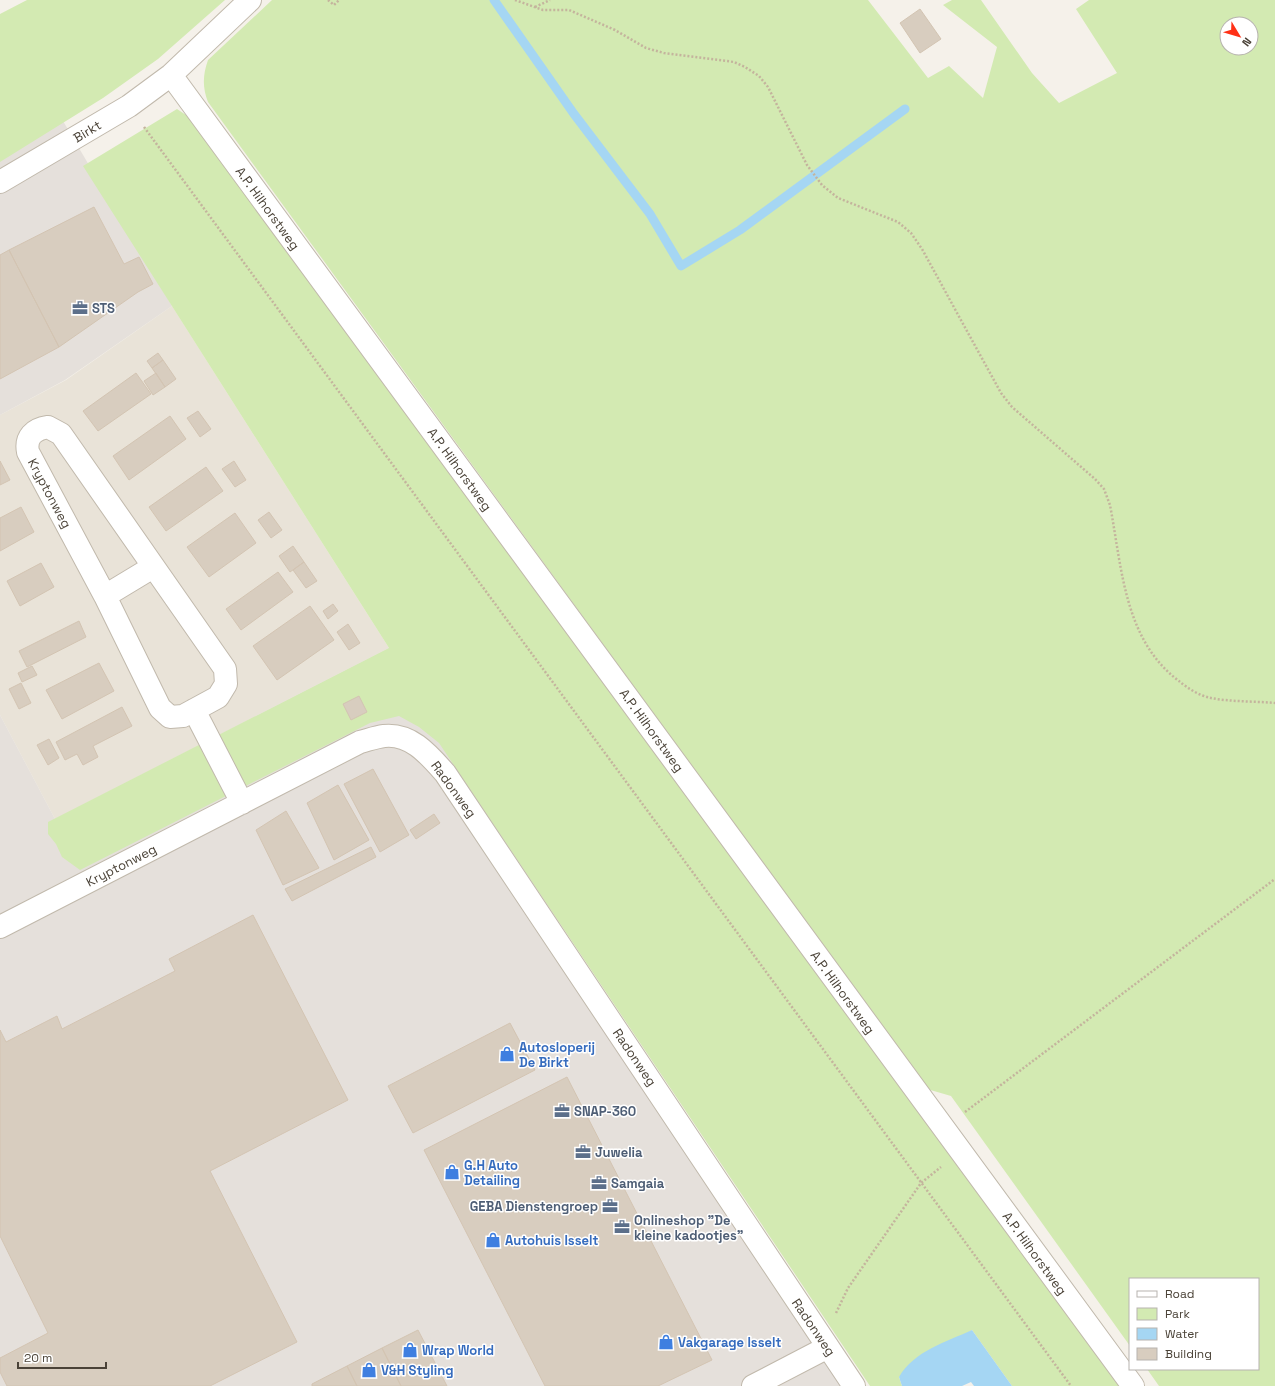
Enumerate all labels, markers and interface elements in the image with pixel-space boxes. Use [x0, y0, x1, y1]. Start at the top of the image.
north arrow [1219, 16, 1259, 56]
text: N [1239, 35, 1255, 49]
street label: Birkt [70, 116, 104, 146]
street label: A.P. Hilhorstweg [232, 163, 303, 253]
office icon: STS [71, 299, 89, 317]
place label: STS [92, 300, 115, 317]
street label: A.P. Hilhorstweg [424, 424, 495, 514]
street label: Kryptonweg [24, 455, 75, 531]
street label: A.P. Hilhorstweg [616, 685, 687, 775]
street label: Radonweg [427, 758, 480, 821]
street label: Kryptonweg [83, 840, 159, 890]
street label: A.P. Hilhorstweg [807, 947, 878, 1037]
street label: Radonweg [609, 1025, 660, 1089]
place label: Autosloperij De Birkt [519, 1039, 595, 1071]
shop icon: Autosloperij De Birkt [498, 1045, 516, 1063]
office icon: SNAP-360 [553, 1102, 571, 1120]
place label: SNAP-360 [574, 1103, 636, 1120]
office icon: Juwelia [574, 1143, 592, 1161]
place label: Juwelia [595, 1144, 643, 1161]
place label: G.H Auto Detailing [464, 1157, 520, 1189]
shop icon: G.H Auto Detailing [443, 1163, 461, 1181]
office icon: Samgaia [590, 1174, 608, 1192]
place label: Samgaia [611, 1175, 665, 1192]
office icon: GEBA Dienstengroep [601, 1197, 619, 1215]
place label: GEBA Dienstengroep [470, 1198, 598, 1215]
street label: A.P. Hilhorstweg [999, 1208, 1070, 1298]
place label: Onlineshop "De kleine kadootjes" [634, 1212, 743, 1244]
office icon: Onlineshop "De kleine kadootjes" [613, 1218, 631, 1236]
shop icon: Autohuis Isselt [484, 1231, 502, 1249]
place label: Autohuis Isselt [505, 1232, 598, 1249]
legend [1129, 1278, 1259, 1370]
text: Road [1165, 1286, 1194, 1302]
street label: Radonweg [788, 1295, 839, 1359]
text: Park [1165, 1306, 1190, 1322]
text: Water [1165, 1326, 1199, 1342]
shop icon: Vakgarage Isselt [657, 1333, 675, 1351]
place label: Vakgarage Isselt [678, 1334, 781, 1351]
shop icon: Wrap World [401, 1341, 419, 1359]
place label: Wrap World [422, 1342, 494, 1359]
scale bar [18, 1344, 106, 1370]
text: Building [1165, 1346, 1212, 1362]
text: 20 m [24, 1350, 52, 1366]
shop icon: V&H Styling [360, 1361, 378, 1379]
place label: V&H Styling [381, 1362, 454, 1379]

